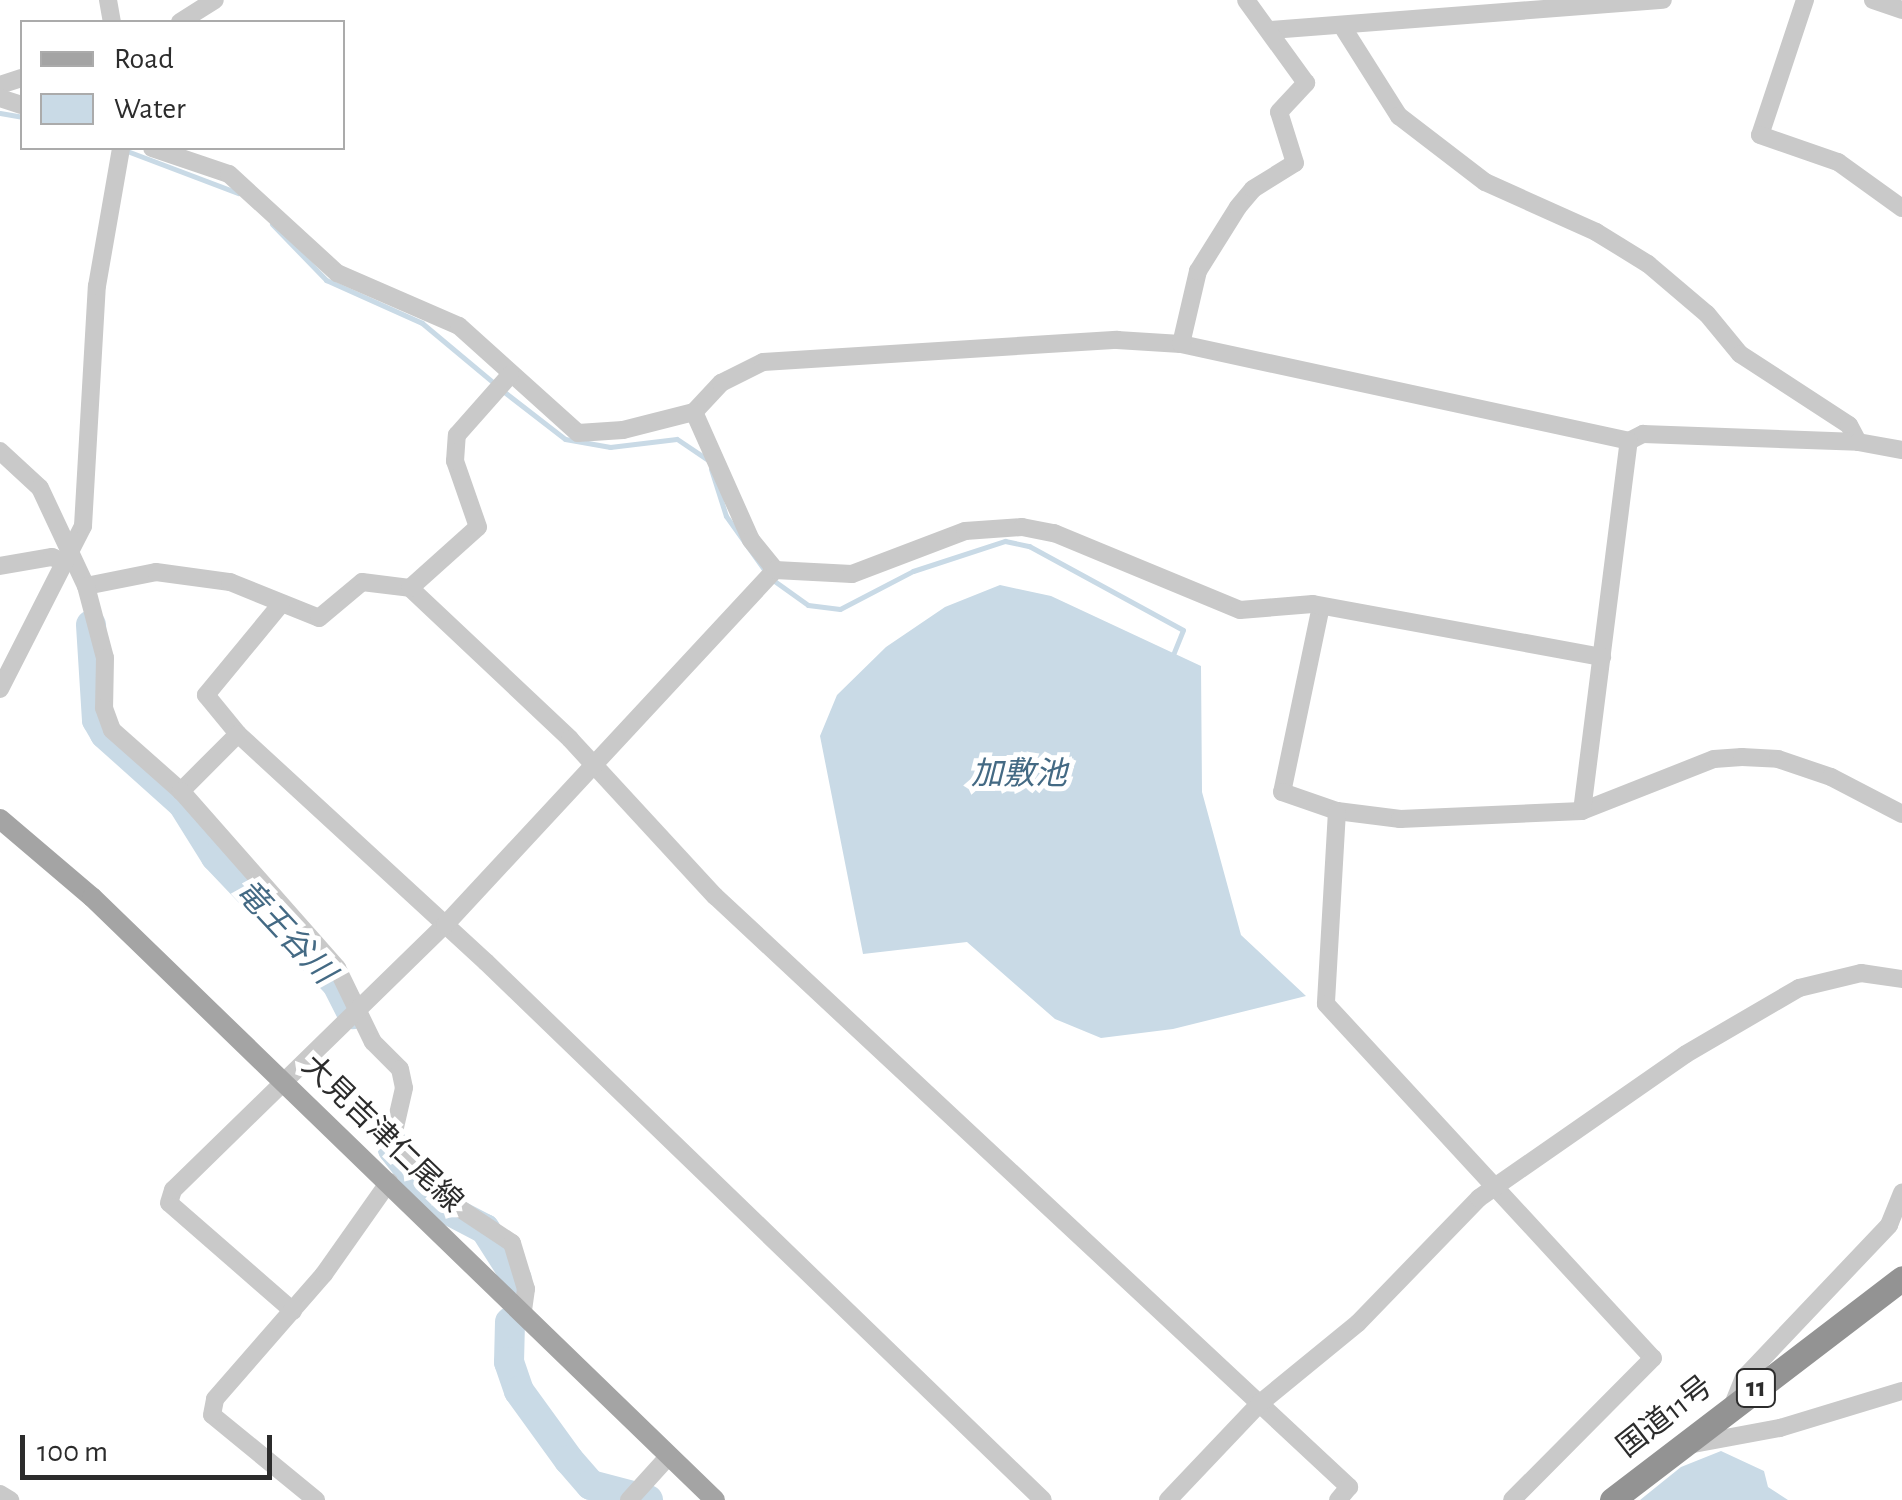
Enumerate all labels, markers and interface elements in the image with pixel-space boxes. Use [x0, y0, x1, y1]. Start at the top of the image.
legend [20, 20, 345, 150]
text: Road [114, 44, 174, 74]
text: Water [114, 94, 186, 124]
water label: 加敷池 [971, 755, 1067, 793]
water label: 竜王谷川 [227, 872, 343, 992]
street label: 大見吉津仁尾線 [294, 1048, 470, 1220]
road number: 11 [1734, 1365, 1778, 1411]
street label: 国道11号 [1610, 1369, 1720, 1465]
scale bar [25, 1415, 278, 1477]
text: 100 m [37, 1437, 108, 1467]

